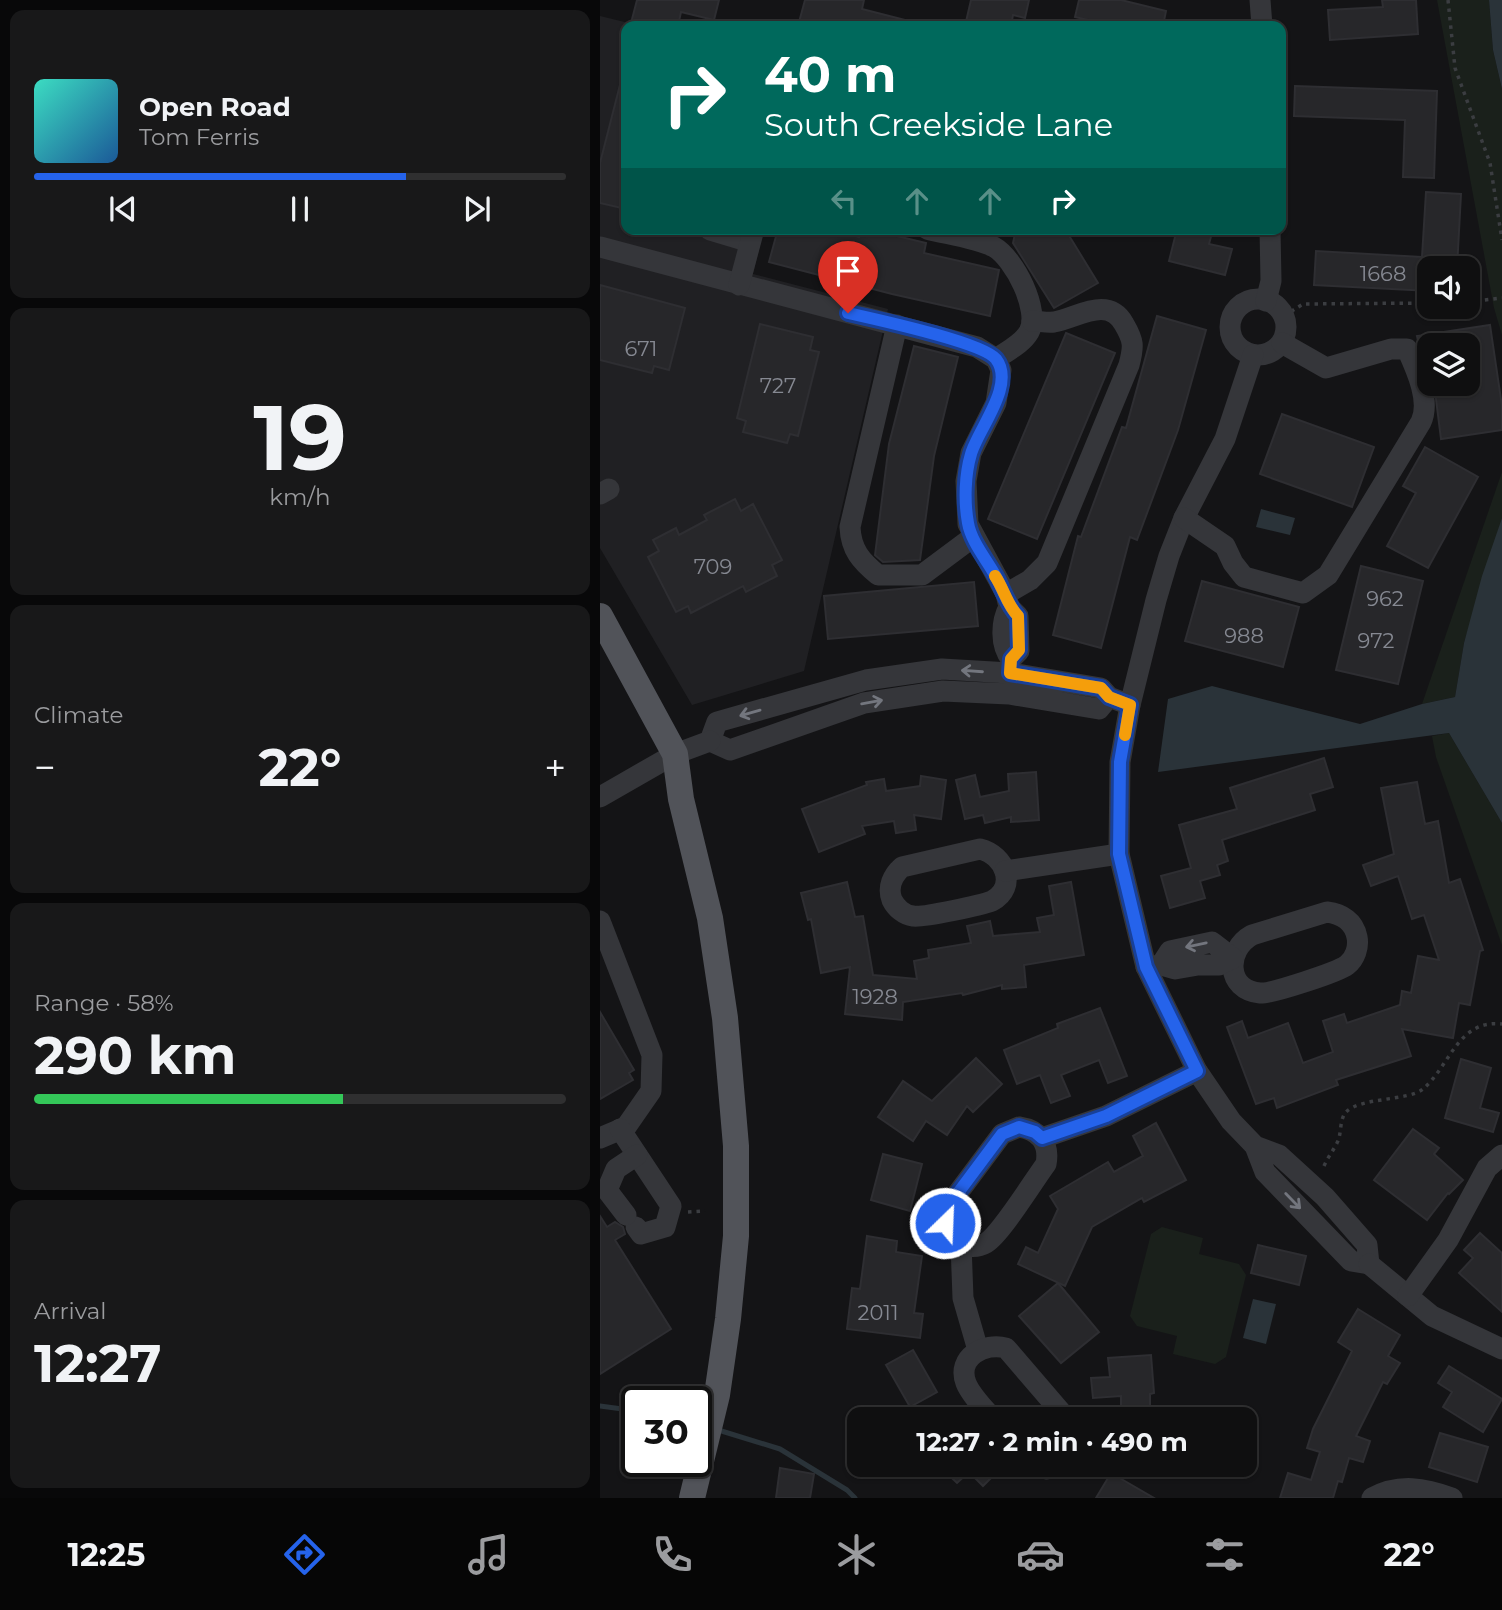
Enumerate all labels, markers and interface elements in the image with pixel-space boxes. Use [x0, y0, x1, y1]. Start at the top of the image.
text: 40 m [764, 45, 896, 104]
icon: right [649, 49, 740, 140]
text: Open Road [139, 91, 291, 123]
text: South Creekside Lane [764, 105, 1113, 144]
text: Tom Ferris [139, 123, 259, 151]
icon: left [825, 182, 863, 220]
icon: ahead [898, 182, 936, 220]
icon: ahead [971, 182, 1009, 220]
icon: right [1044, 182, 1082, 220]
icon: previous [104, 190, 142, 228]
icon: pause [281, 190, 319, 228]
icon: next [458, 190, 496, 228]
pin [818, 241, 878, 313]
icon: arrive [829, 252, 867, 290]
map controls [1417, 256, 1480, 396]
button: sound [1417, 256, 1480, 319]
house number: 1668 [1360, 261, 1406, 286]
button: layers [1417, 333, 1480, 396]
house number: 671 [625, 336, 657, 361]
house number: 727 [760, 373, 796, 398]
text: 19 [253, 382, 347, 493]
text: km/h [269, 483, 331, 511]
house number: 709 [694, 554, 732, 579]
house number: 962 [1366, 586, 1404, 611]
house number: 988 [1224, 623, 1264, 648]
house number: 972 [1358, 628, 1395, 653]
one-way arrow [962, 664, 984, 677]
one-way arrow [860, 695, 883, 709]
text: Climate [34, 701, 123, 729]
one-way arrow [740, 707, 762, 720]
text: 22° [258, 736, 342, 799]
text: − [34, 744, 56, 791]
text: + [544, 744, 566, 791]
one-way arrow [1185, 939, 1208, 952]
house number: 1928 [852, 984, 898, 1009]
text: Range · 58% [34, 989, 174, 1017]
text: 290 km [34, 1024, 236, 1087]
position arrow [908, 1186, 982, 1260]
one-way arrow [1285, 1192, 1302, 1209]
text: Arrival [34, 1297, 107, 1325]
house number: 2011 [858, 1300, 898, 1325]
text: 12:27 [34, 1332, 162, 1395]
speed limit sign: 30 [621, 1386, 712, 1477]
text: 12:27 · 2 min · 490 m [916, 1426, 1188, 1458]
icon: directions [280, 1530, 329, 1579]
icon: music [464, 1530, 513, 1579]
icon: phone [648, 1530, 697, 1579]
icon: climate [832, 1530, 881, 1579]
icon: car [1016, 1530, 1065, 1579]
icon: filters [1200, 1530, 1249, 1579]
text: 12:25 [67, 1535, 145, 1574]
text: 22° [1383, 1535, 1435, 1574]

